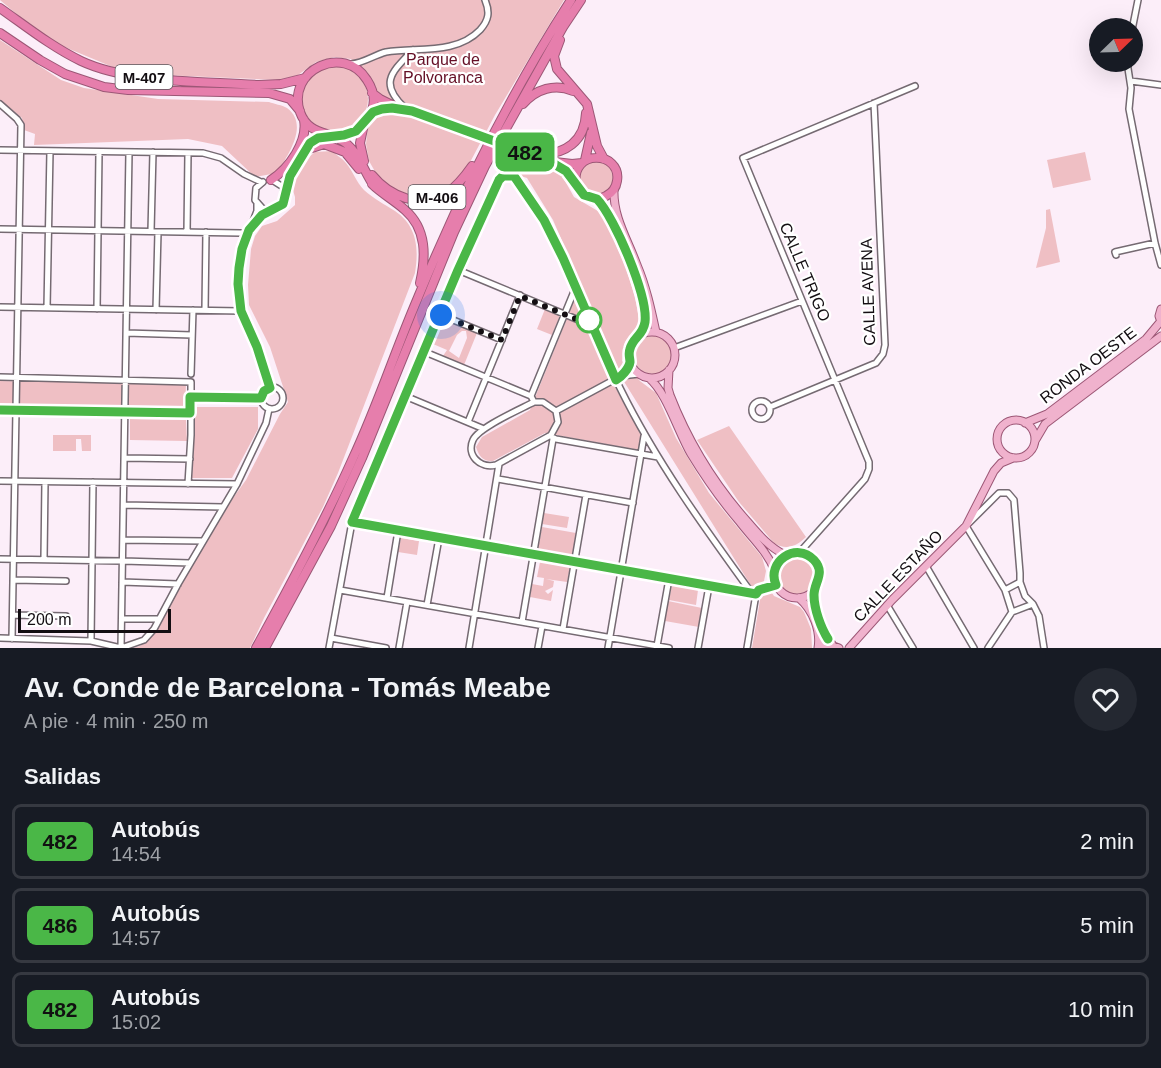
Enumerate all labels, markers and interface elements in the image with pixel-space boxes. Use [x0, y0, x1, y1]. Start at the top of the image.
north arrow [1089, 18, 1143, 72]
map controls [1089, 18, 1143, 72]
park label: Parque de Polvoranca [403, 51, 483, 86]
road number: M-407 [116, 65, 172, 89]
line badge: 482 [490, 132, 560, 172]
text: 482 [507, 141, 543, 164]
road number: M-406 [408, 185, 466, 209]
street label: CALLE TRIGO [777, 220, 833, 324]
street label: CALLE AVENA [858, 238, 878, 346]
your location [426, 300, 456, 330]
unlabelled marker [576, 307, 602, 333]
street label: RONDA OESTE [1037, 323, 1139, 407]
street label: CALLE ESTAÑO [849, 526, 946, 625]
scale bar [18, 606, 171, 634]
text: 200 m [27, 611, 71, 628]
button: heart [1074, 668, 1137, 731]
text: Av. Conde de Barcelona - Tomás Meabe [24, 672, 551, 703]
text: A pie · 4 min · 250 m [24, 710, 209, 732]
text: Salidas [24, 764, 101, 789]
text: Autobús [111, 817, 200, 842]
text: 2 min [1080, 829, 1134, 854]
text: 482 [42, 830, 78, 853]
text: 14:54 [111, 843, 161, 865]
text: Autobús [111, 901, 200, 926]
text: 5 min [1080, 913, 1134, 938]
text: 486 [42, 914, 78, 937]
text: 14:57 [111, 927, 161, 949]
text: Autobús [111, 985, 200, 1010]
text: 10 min [1068, 997, 1134, 1022]
text: 482 [42, 998, 78, 1021]
text: 15:02 [111, 1011, 161, 1033]

